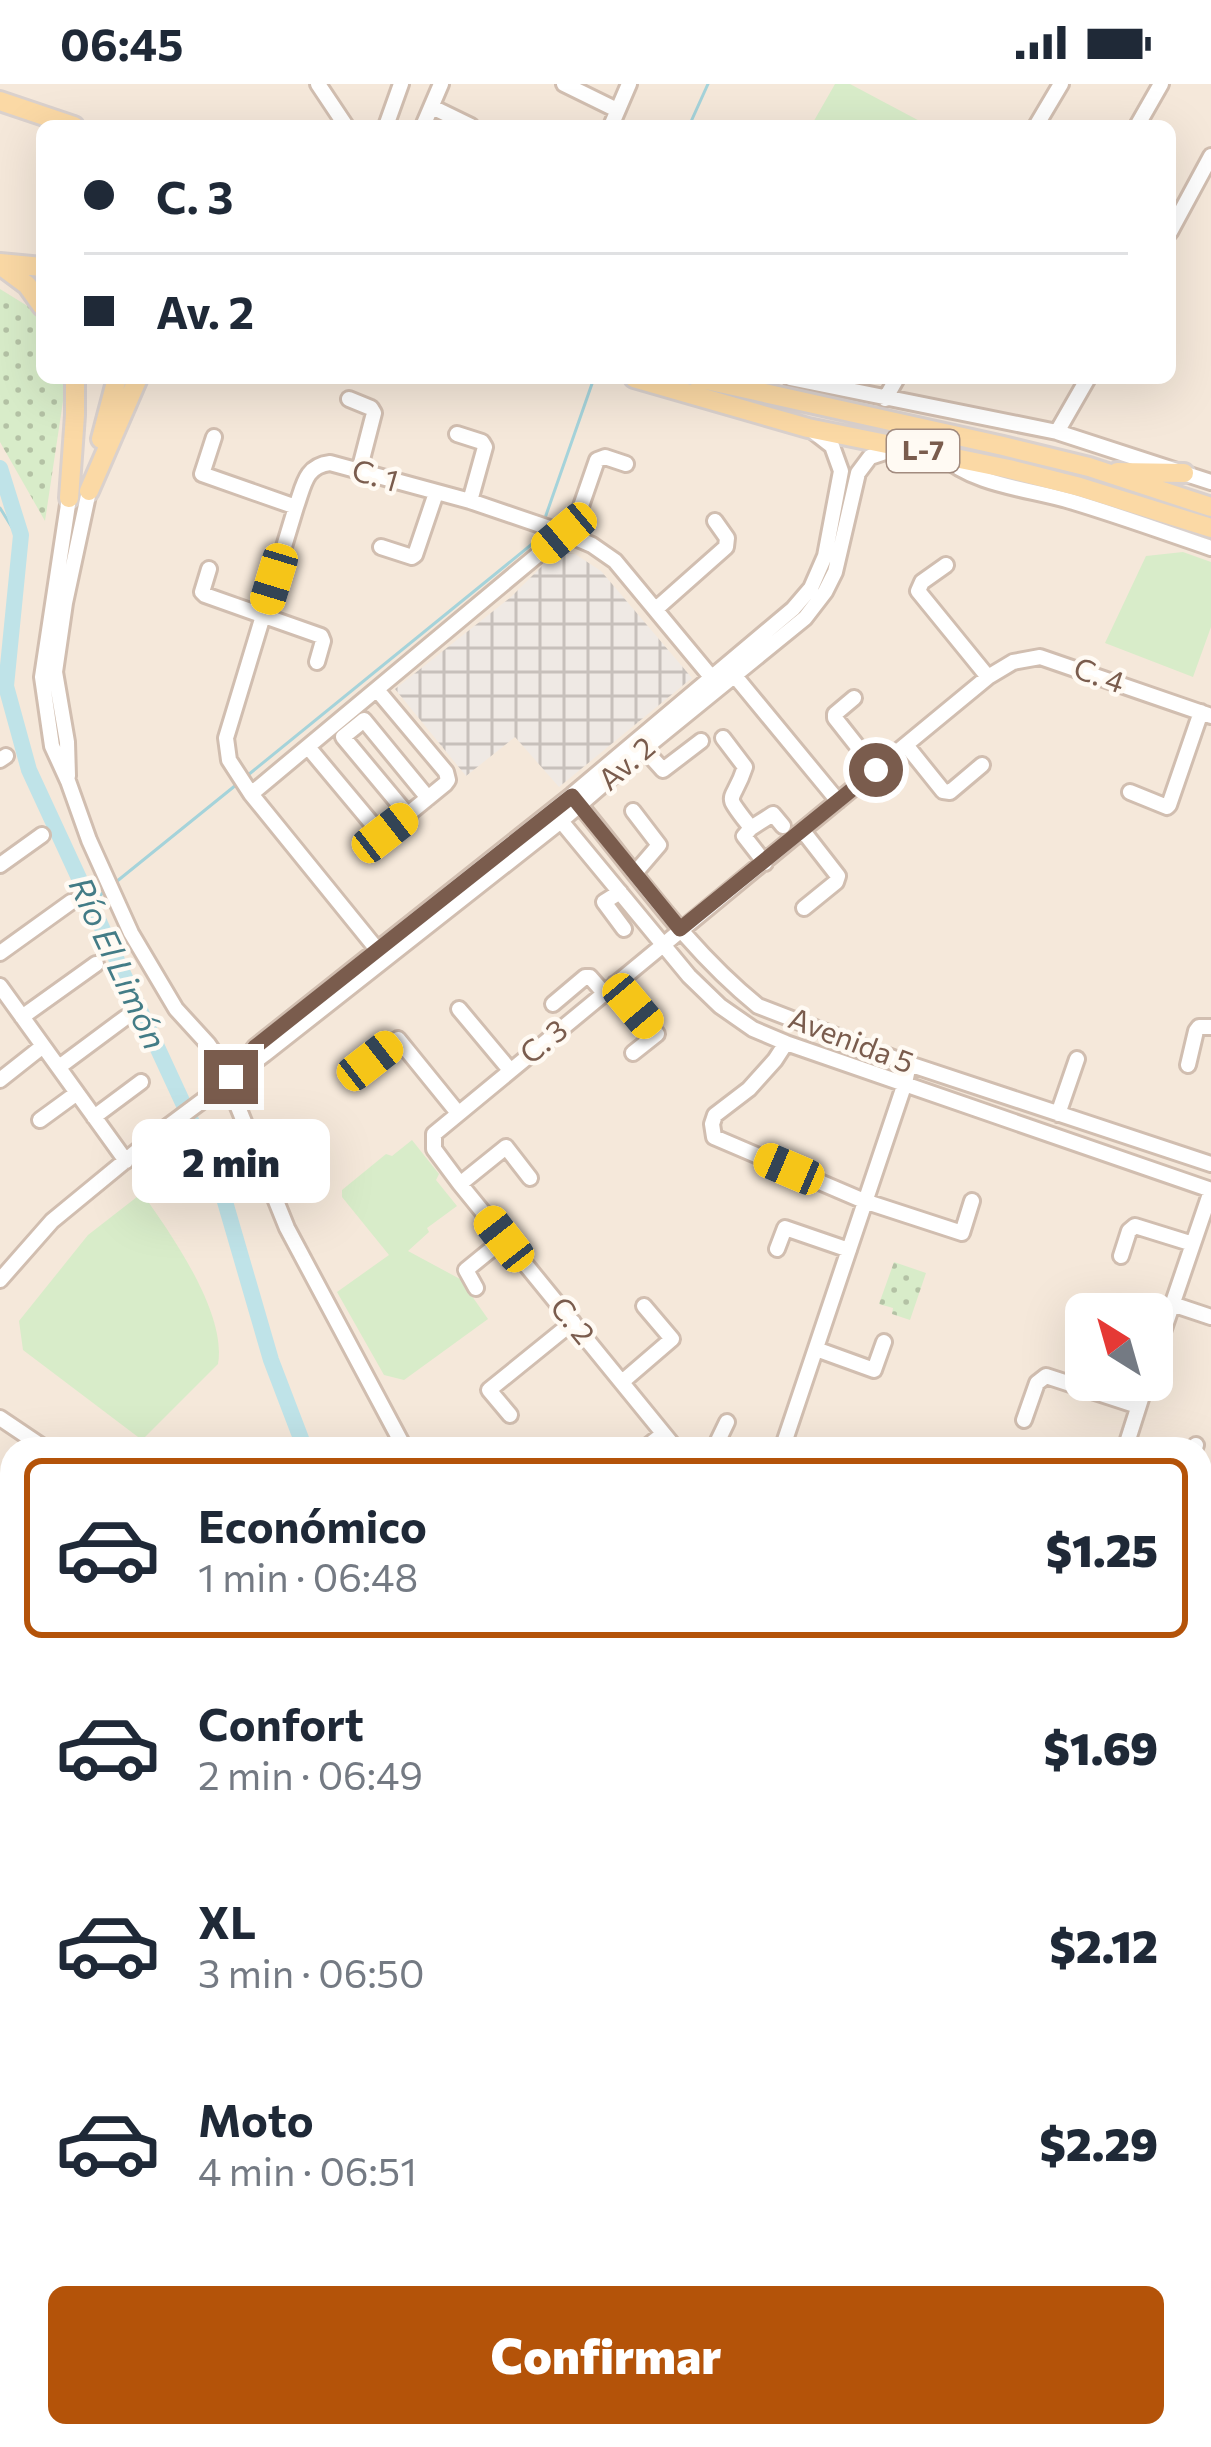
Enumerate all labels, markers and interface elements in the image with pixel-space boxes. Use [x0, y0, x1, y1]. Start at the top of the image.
text: 06:45 [60, 15, 183, 70]
text: C. 3 [156, 168, 233, 223]
text: Av. 2 [156, 283, 254, 338]
road number: L-7 [887, 430, 959, 472]
street label: C. 1 [348, 449, 403, 498]
car [525, 496, 603, 570]
car [246, 539, 302, 619]
street label: C. 4 [1069, 648, 1130, 699]
street label: Av. 2 [589, 727, 661, 797]
route start [849, 743, 903, 797]
car [346, 797, 424, 869]
water label: Río El Limón [62, 870, 177, 1055]
car [596, 967, 670, 1045]
street label: Avenida 5 [784, 998, 920, 1079]
street label: C. 3 [511, 1010, 574, 1070]
car [331, 1025, 409, 1097]
route end [204, 1050, 258, 1104]
callout: 2 min [132, 1119, 330, 1203]
text: 2 min [182, 1137, 280, 1185]
car [749, 1138, 829, 1200]
car [468, 1200, 540, 1278]
street label: C. 2 [544, 1288, 604, 1351]
north arrow [1065, 1293, 1173, 1401]
map controls [1065, 1293, 1173, 1401]
icon: car [54, 1494, 162, 1602]
text: Económico [198, 1497, 427, 1552]
text: $1.25 [1046, 1521, 1158, 1576]
text: 1 min · 06:48 [198, 1552, 418, 1600]
icon: car [54, 1692, 162, 1800]
text: Confort [198, 1695, 364, 1750]
text: $1.69 [1044, 1719, 1158, 1774]
text: 2 min · 06:49 [198, 1750, 423, 1798]
icon: car [54, 1890, 162, 1998]
text: XL [198, 1893, 256, 1948]
text: $2.12 [1049, 1917, 1158, 1972]
text: 3 min · 06:50 [198, 1948, 424, 1996]
icon: car [54, 2088, 162, 2196]
text: Moto [198, 2091, 314, 2146]
text: $2.29 [1040, 2115, 1158, 2170]
text: 4 min · 06:51 [198, 2146, 417, 2194]
button: Confirmar [48, 2286, 1164, 2424]

